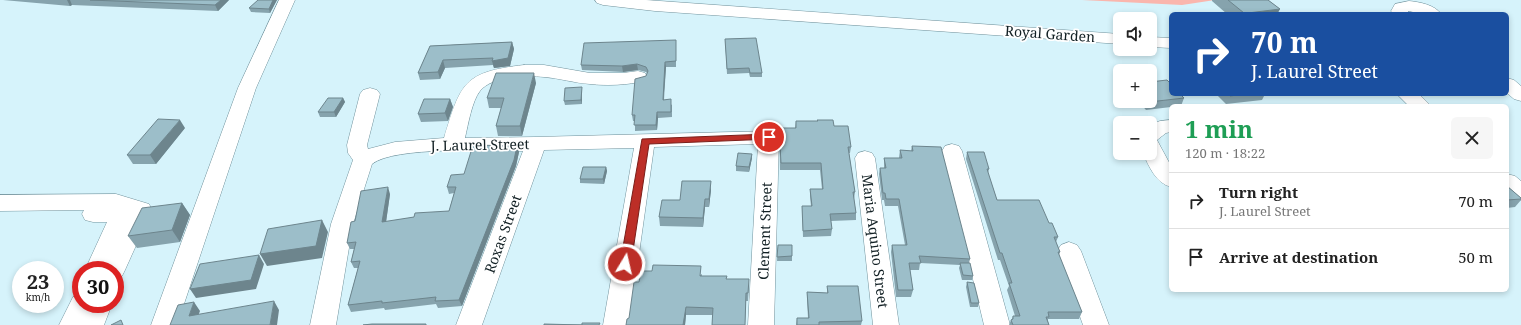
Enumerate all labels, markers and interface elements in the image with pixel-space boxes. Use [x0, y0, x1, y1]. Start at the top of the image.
map controls [1113, 12, 1157, 160]
button: sound [1113, 12, 1157, 56]
street label: Royal Garden [1004, 21, 1096, 46]
text: 70 m [1251, 23, 1318, 61]
icon: right [1185, 28, 1237, 80]
text: J. Laurel Street [1251, 59, 1378, 83]
button: + [1113, 64, 1157, 108]
text: 1 min [1185, 112, 1253, 145]
button: − [1113, 116, 1157, 160]
button: close [1451, 117, 1493, 159]
pin [752, 120, 786, 154]
icon: arrive [758, 126, 780, 148]
street label: J. Laurel Street [429, 134, 530, 155]
text: 120 m · 18:22 [1185, 144, 1265, 162]
street label: Maria Aquino Street [858, 173, 893, 309]
street label: Clement Street [753, 182, 776, 280]
text: Turn right [1219, 182, 1298, 202]
icon: right [1185, 190, 1207, 212]
text: 70 m [1458, 191, 1493, 211]
street label: Roxas Street [480, 192, 526, 276]
text: J. Laurel Street [1219, 202, 1311, 220]
position arrow [604, 243, 646, 285]
icon: arrive [1185, 246, 1207, 268]
text: Arrive at destination [1219, 247, 1378, 267]
text: 50 m [1458, 247, 1493, 267]
speed limit sign: 30 [72, 261, 124, 313]
text: 23 [27, 268, 49, 295]
text: km/h [26, 290, 50, 304]

